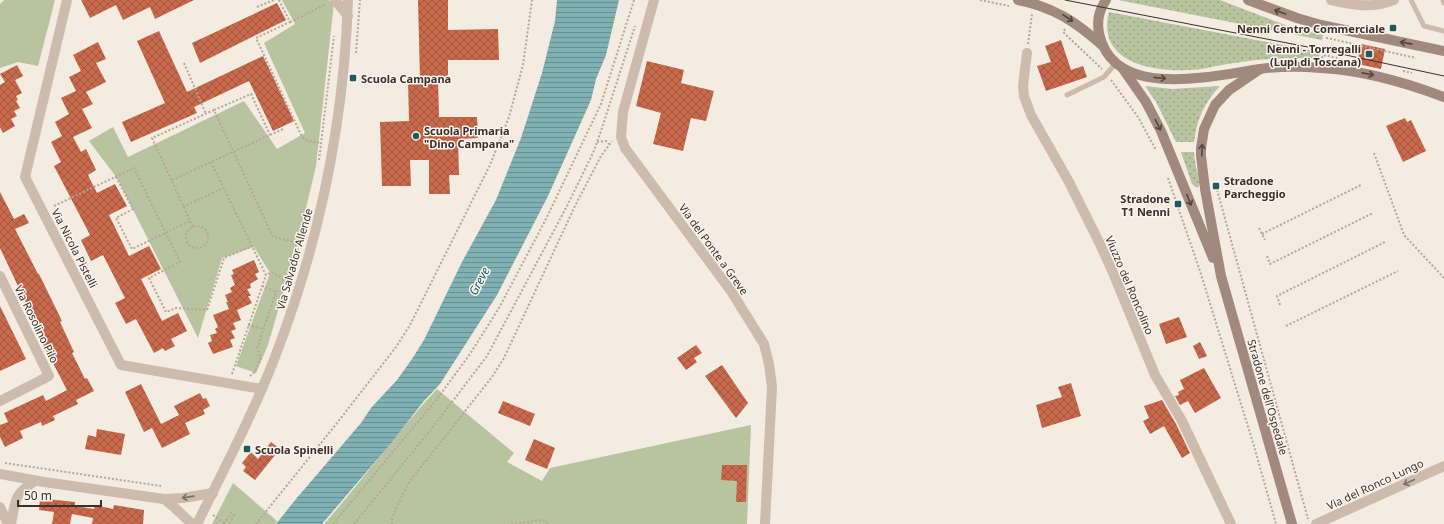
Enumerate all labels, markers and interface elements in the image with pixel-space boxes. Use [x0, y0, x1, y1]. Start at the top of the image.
one-way arrow [1274, 7, 1286, 15]
one-way arrow [1062, 14, 1073, 22]
place label: Nenni Centro Commerciale [1237, 21, 1385, 36]
marker: Nenni Centro Commerciale [1388, 23, 1398, 33]
one-way arrow [1400, 38, 1413, 46]
place label: Nenni - Torregalli (Lupi di Toscana) [1267, 41, 1361, 69]
marker: Nenni - Torregalli (Lupi di Toscana) [1364, 49, 1374, 59]
place label: Scuola Campana [361, 71, 451, 86]
one-way arrow [1362, 71, 1375, 79]
marker: Scuola Campana [348, 73, 358, 83]
one-way arrow [1153, 74, 1166, 82]
one-way arrow [1155, 118, 1163, 130]
place label: Scuola Primaria "Dino Campana" [424, 123, 514, 151]
marker: Scuola Primaria "Dino Campana" [411, 131, 421, 141]
one-way arrow [1198, 144, 1206, 157]
place label: Stradone Parcheggio [1224, 173, 1286, 201]
marker: Stradone Parcheggio [1211, 181, 1221, 191]
place label: Stradone T1 Nenni [1120, 191, 1170, 219]
one-way arrow [1186, 193, 1194, 205]
marker: Stradone T1 Nenni [1173, 199, 1183, 209]
street label: Via del Ponte a Greve [676, 200, 752, 298]
street label: Via Nicola Pistelli [49, 206, 101, 290]
street label: Via Salvador Allende [272, 207, 316, 311]
street label: Viuzzo del Roncolino [1102, 233, 1158, 337]
water label: Greve [464, 264, 494, 298]
street label: Via Rosolino Pilo [12, 283, 62, 366]
street label: Stradone dell'Ospedale [1244, 337, 1292, 457]
place label: Scuola Spinelli [255, 442, 333, 457]
marker: Scuola Spinelli [242, 444, 252, 454]
street label: Via del Ronco Lungo [1324, 455, 1426, 513]
one-way arrow [1403, 479, 1415, 486]
scale bar [18, 482, 101, 508]
text: 50 m [24, 487, 52, 504]
one-way arrow [182, 493, 195, 501]

